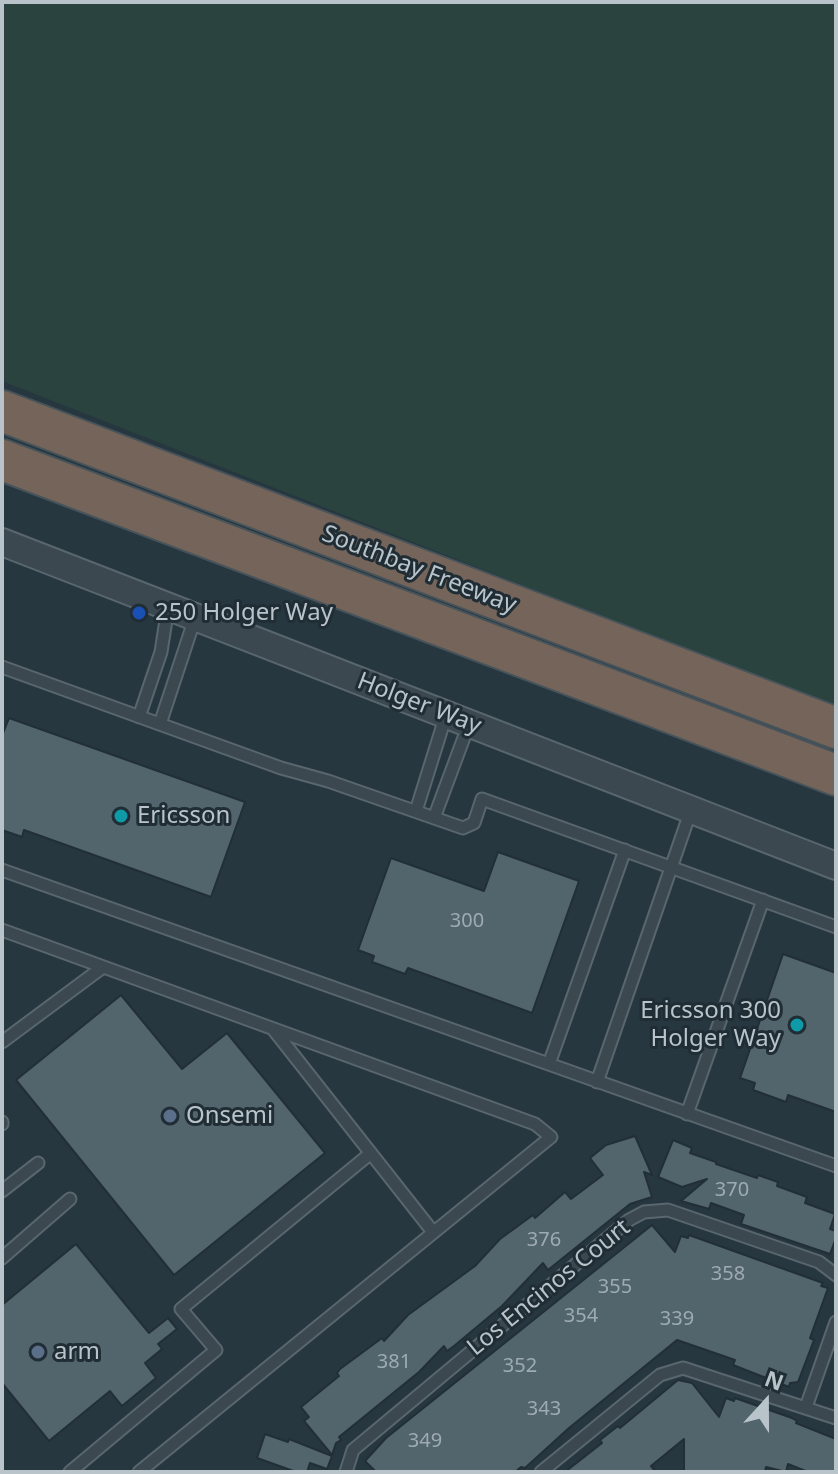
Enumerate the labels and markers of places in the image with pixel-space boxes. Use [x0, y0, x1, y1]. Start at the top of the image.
place label: 250 Holger Way [155, 599, 333, 627]
marker: 250 Holger Way [130, 604, 148, 622]
place label: Ericsson [137, 802, 230, 830]
marker: Ericsson [112, 807, 130, 825]
place label: Ericsson 300 Holger Way [640, 997, 781, 1053]
marker: Ericsson 300 Holger Way [788, 1016, 806, 1034]
place label: Onsemi [186, 1102, 273, 1130]
marker: Onsemi [161, 1107, 179, 1125]
place label: arm [54, 1338, 100, 1366]
marker: arm [29, 1343, 47, 1361]

